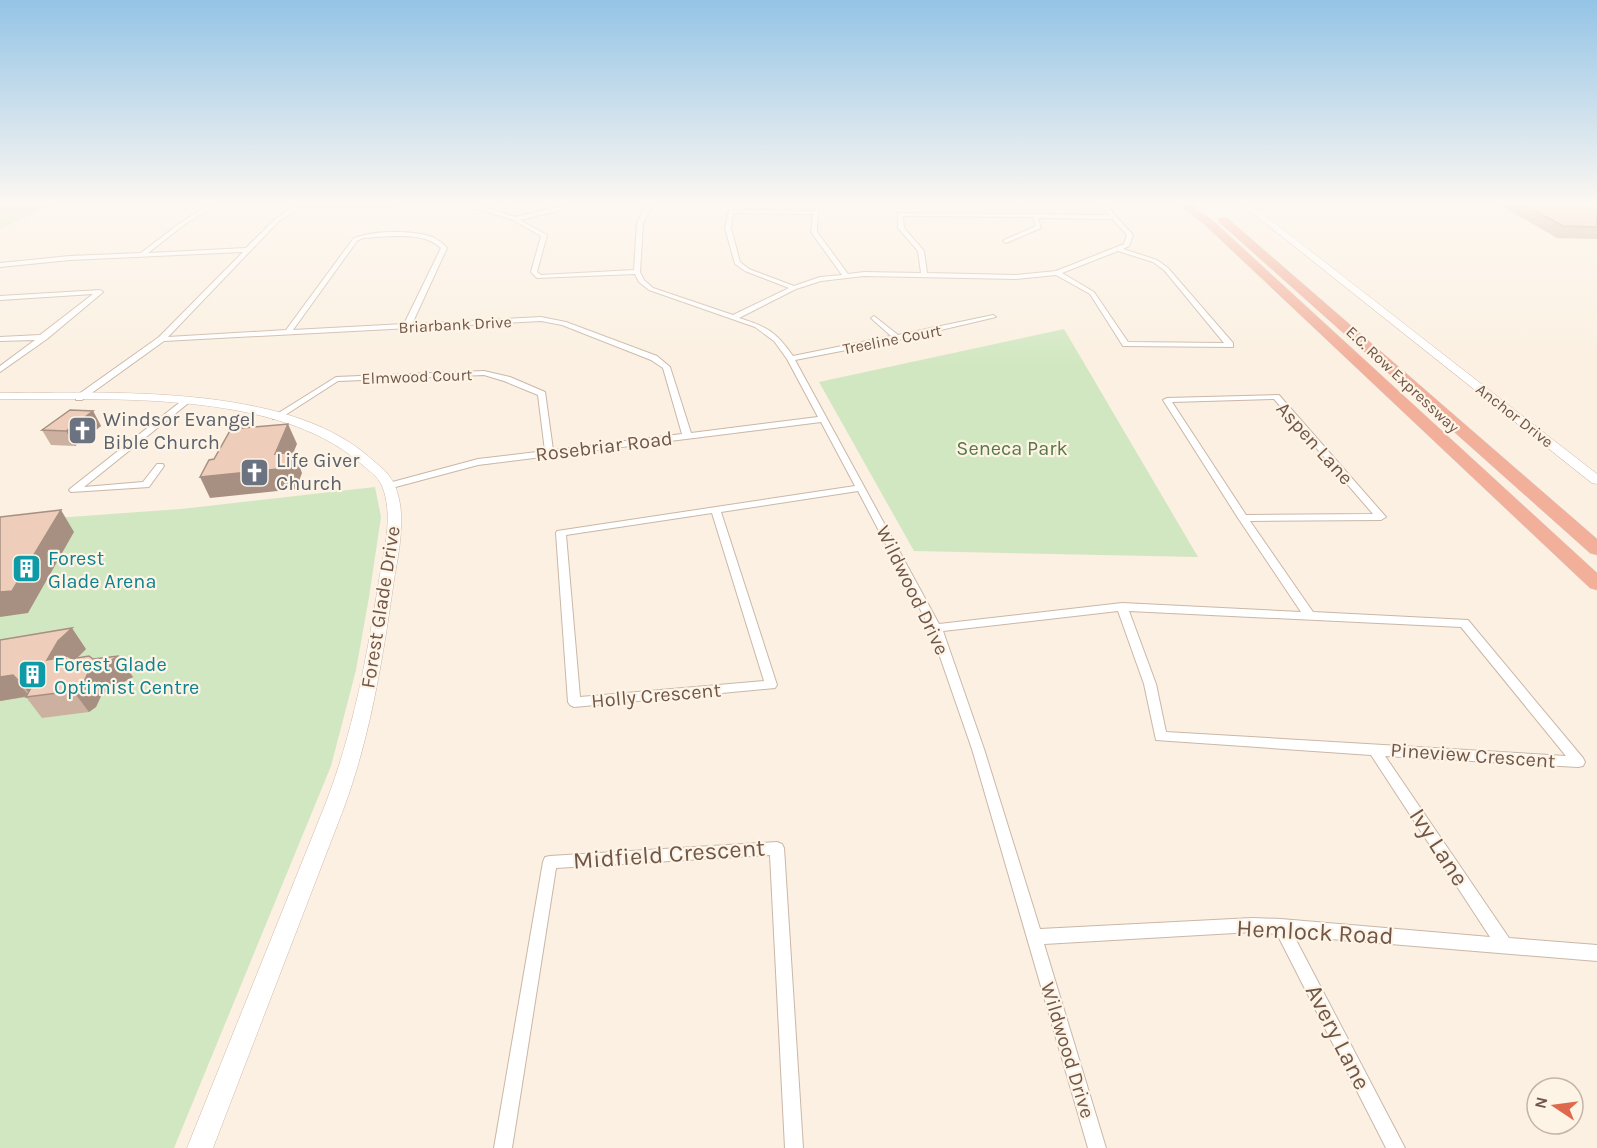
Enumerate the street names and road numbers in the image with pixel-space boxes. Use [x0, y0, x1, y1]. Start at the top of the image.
street label: Briarbank Drive [398, 312, 512, 337]
street label: Treeline Court [841, 321, 943, 358]
street label: E.C. Row Expressway [1342, 322, 1463, 437]
street label: Elmwood Court [361, 365, 473, 388]
street label: Anchor Drive [1472, 379, 1557, 451]
street label: Aspen Lane [1271, 397, 1358, 489]
street label: Rosebriar Road [534, 427, 674, 466]
street label: Wildwood Drive [871, 522, 954, 659]
street label: Forest Glade Drive [356, 524, 405, 690]
street label: Holly Crescent [590, 678, 722, 713]
street label: Pineview Crescent [1390, 738, 1557, 773]
street label: Ivy Lane [1404, 803, 1474, 891]
street label: Midfield Crescent [572, 833, 766, 875]
street label: Hemlock Road [1236, 914, 1394, 950]
street label: Wildwood Drive [1036, 979, 1099, 1121]
street label: Avery Lane [1300, 980, 1376, 1094]

